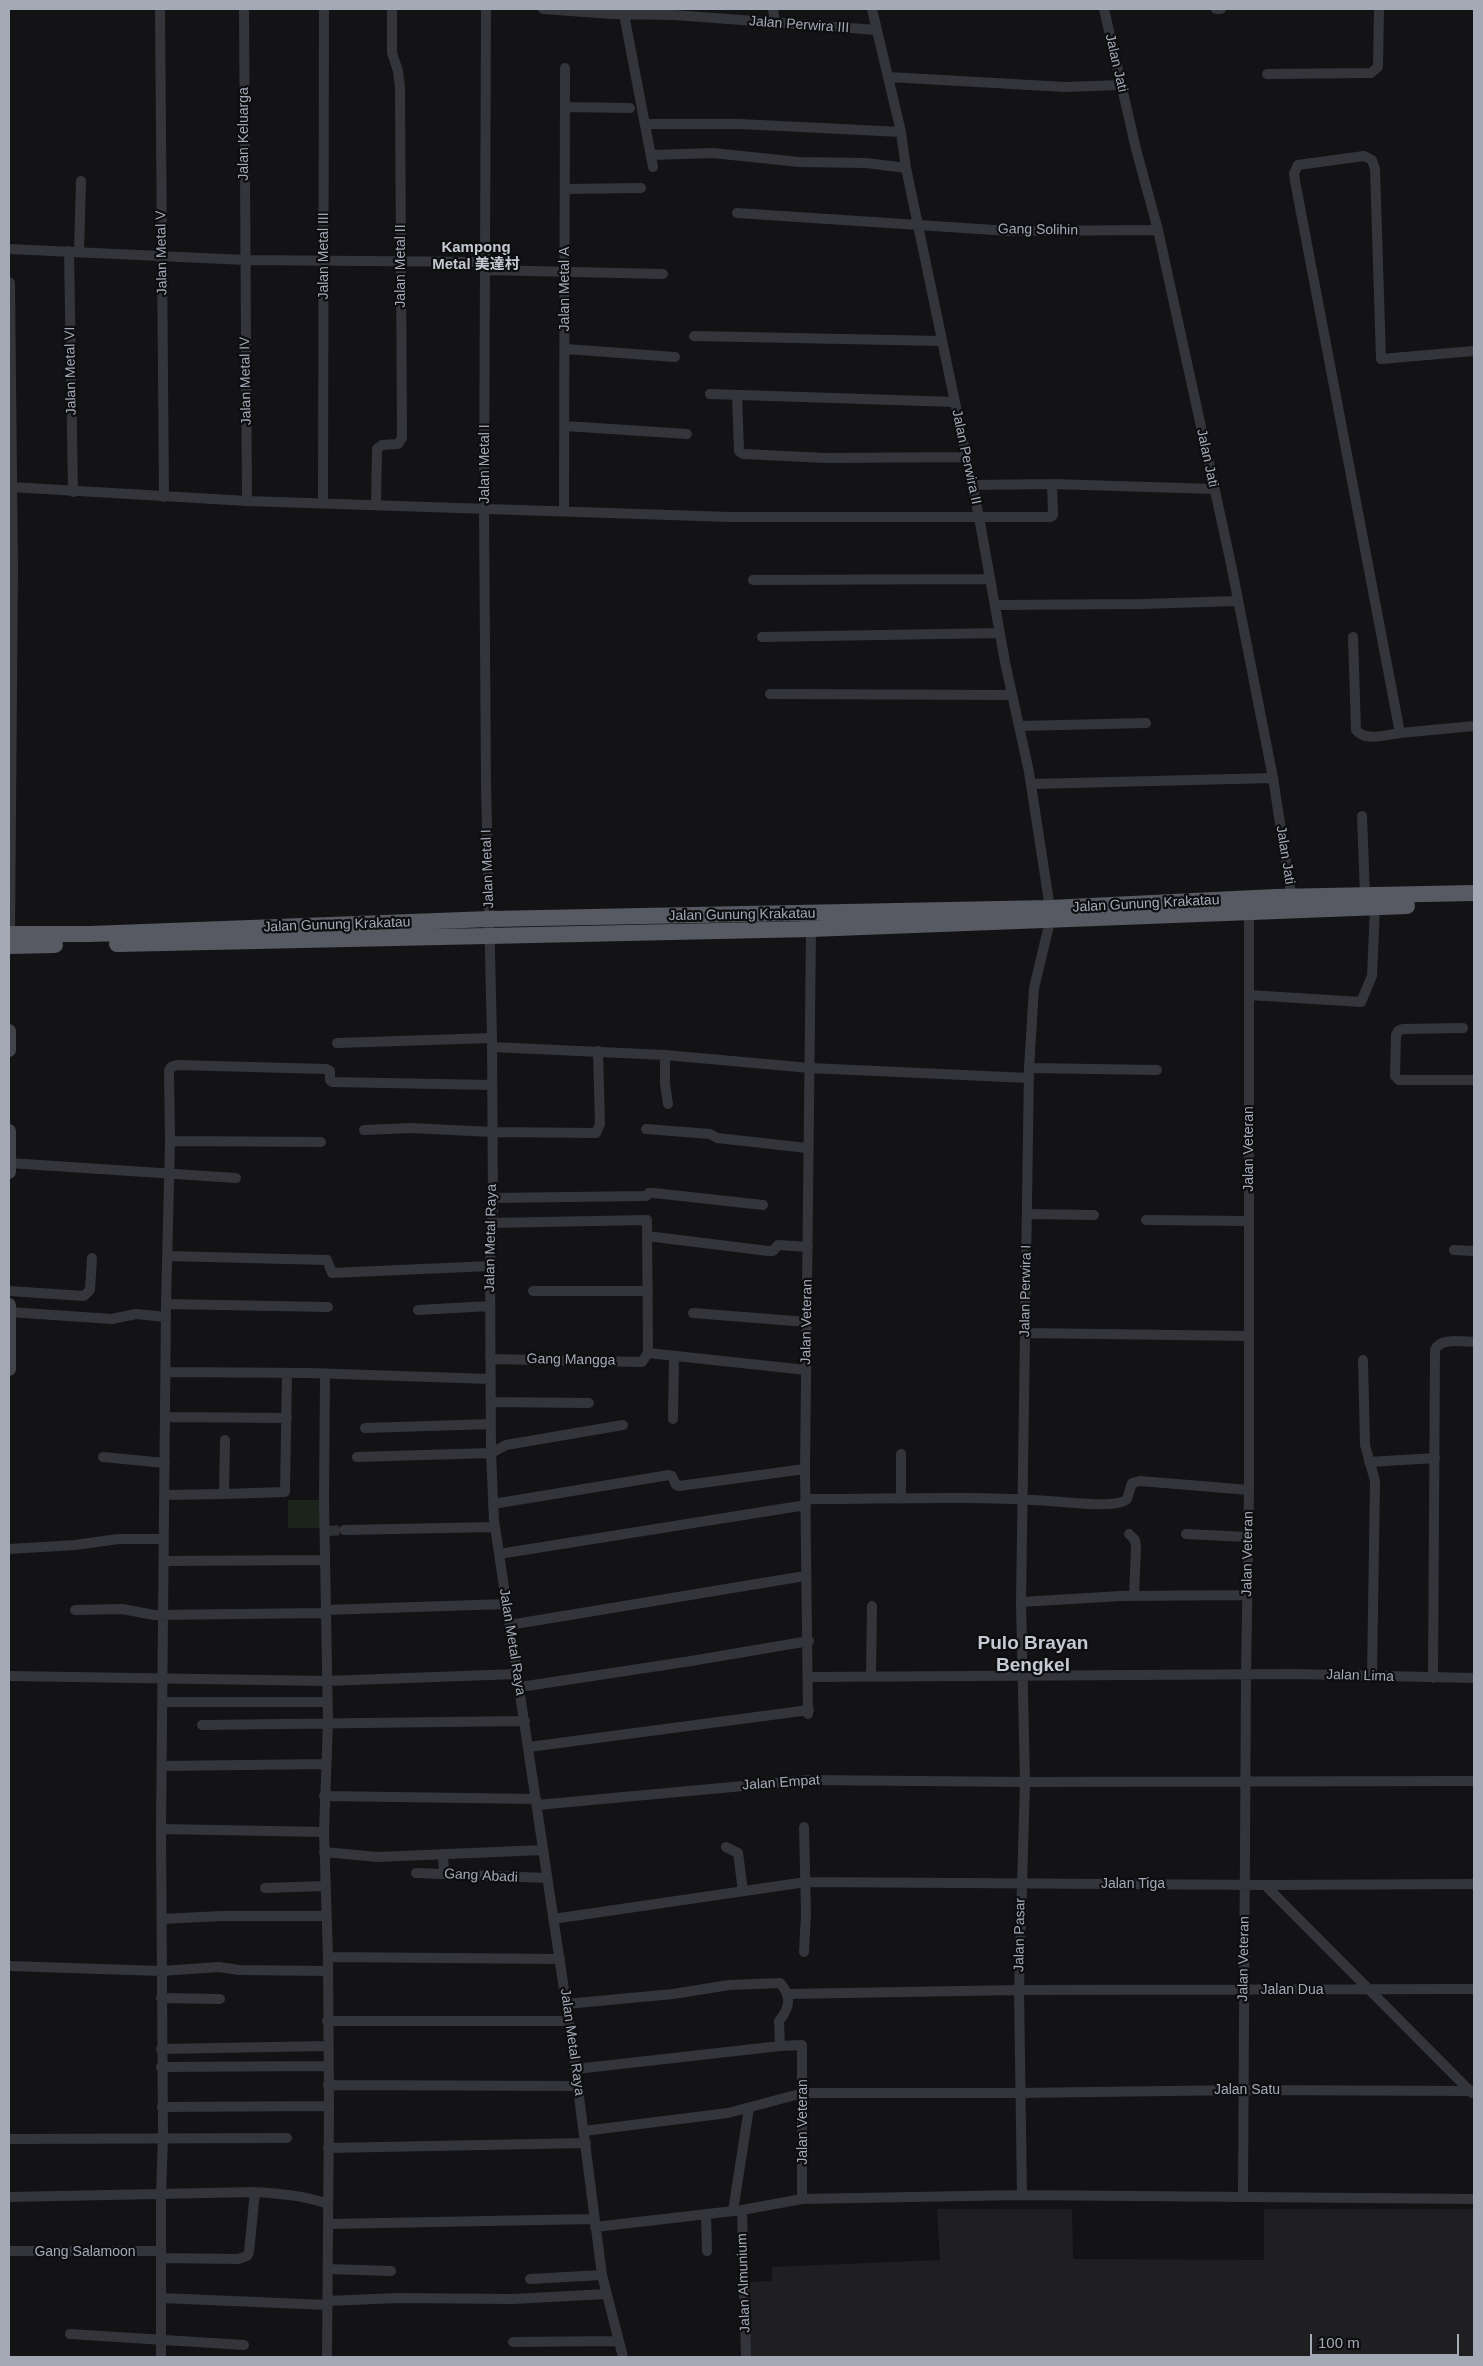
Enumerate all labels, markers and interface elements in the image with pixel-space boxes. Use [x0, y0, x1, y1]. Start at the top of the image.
street label: Jalan Perwira III [748, 13, 850, 37]
street label: Jalan Jati [1101, 32, 1131, 94]
street label: Jalan Keluarga [236, 87, 252, 181]
street label: Jalan Metal V [153, 210, 171, 296]
street label: Jalan Metal III [316, 212, 332, 300]
street label: Gang Solihin [998, 221, 1078, 239]
street label: Jalan Metal II [393, 224, 409, 308]
district label: Kampong Metal 美達村 [432, 239, 520, 274]
street label: Jalan Metal A [557, 247, 573, 331]
street label: Jalan Metal VI [62, 327, 80, 415]
street label: Jalan Metal IV [237, 337, 255, 425]
street label: Jalan Perwira II [948, 408, 984, 506]
street label: Jalan Metal I [477, 424, 493, 504]
street label: Jalan Jati [1193, 427, 1221, 489]
street label: Jalan Jati [1272, 824, 1298, 886]
street label: Jalan Metal I [478, 829, 498, 909]
street label: Jalan Gunung Krakatau [1072, 892, 1220, 916]
street label: Jalan Gunung Krakatau [668, 905, 816, 925]
street label: Jalan Gunung Krakatau [263, 914, 411, 936]
street label: Jalan Veteran [1241, 1106, 1257, 1192]
street label: Jalan Metal Raya [482, 1184, 500, 1292]
street label: Jalan Perwira I [1017, 1245, 1035, 1337]
street label: Jalan Veteran [798, 1279, 816, 1365]
street label: Gang Mangga [526, 1351, 616, 1369]
street label: Jalan Veteran [1239, 1511, 1257, 1597]
street label: Jalan Metal Raya [495, 1587, 529, 1697]
district label: Pulo Brayan Bengkel [978, 1633, 1088, 1677]
street label: Jalan Lima [1326, 1666, 1394, 1686]
street label: Jalan Empat [742, 1772, 820, 1794]
street label: Gang Abadi [444, 1866, 518, 1886]
street label: Jalan Tiga [1101, 1876, 1165, 1892]
street label: Jalan Pasar [1011, 1898, 1029, 1972]
street label: Jalan Veteran [1235, 1916, 1253, 2002]
street label: Jalan Dua [1260, 1982, 1324, 1998]
street label: Jalan Metal Raya [556, 1987, 588, 2097]
street label: Jalan Veteran [795, 2079, 811, 2165]
street label: Jalan Satu [1214, 2082, 1280, 2098]
street label: Jalan Almunium [734, 2233, 754, 2333]
street label: Gang Salamoon [34, 2244, 136, 2260]
scale bar [1313, 2324, 1462, 2356]
text: 100 m [1318, 2334, 1360, 2351]

